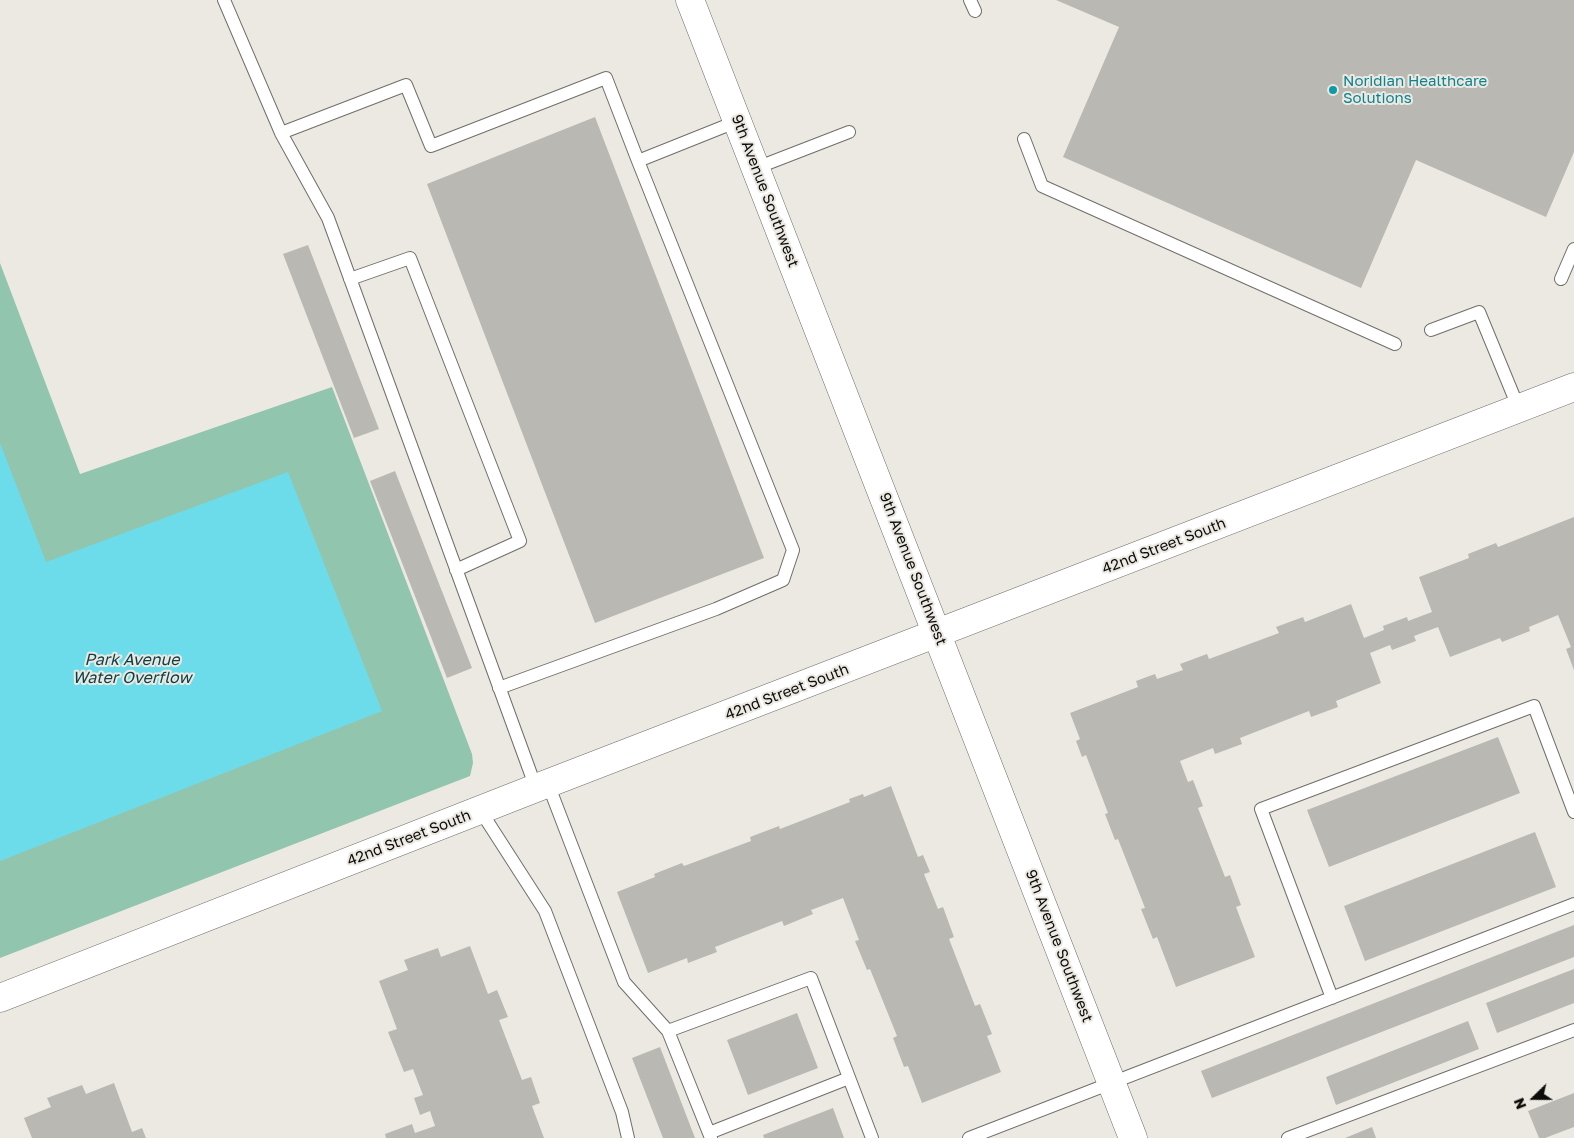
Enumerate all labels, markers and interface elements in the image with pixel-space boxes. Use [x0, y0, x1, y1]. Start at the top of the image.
place label: Noridian Healthcare Solutions [1343, 72, 1487, 107]
marker: Noridian Healthcare Solutions [1327, 84, 1339, 96]
street label: 9th Avenue Southwest [728, 112, 802, 270]
street label: 9th Avenue Southwest [876, 490, 950, 648]
street label: 42nd Street South [1100, 514, 1228, 578]
water label: Park Avenue Water Overflow [72, 650, 192, 688]
street label: 42nd Street South [723, 660, 851, 724]
street label: 42nd Street South [345, 806, 473, 870]
street label: 9th Avenue Southwest [1022, 867, 1096, 1025]
north arrow [1509, 1073, 1559, 1123]
text: N [1510, 1096, 1530, 1112]

